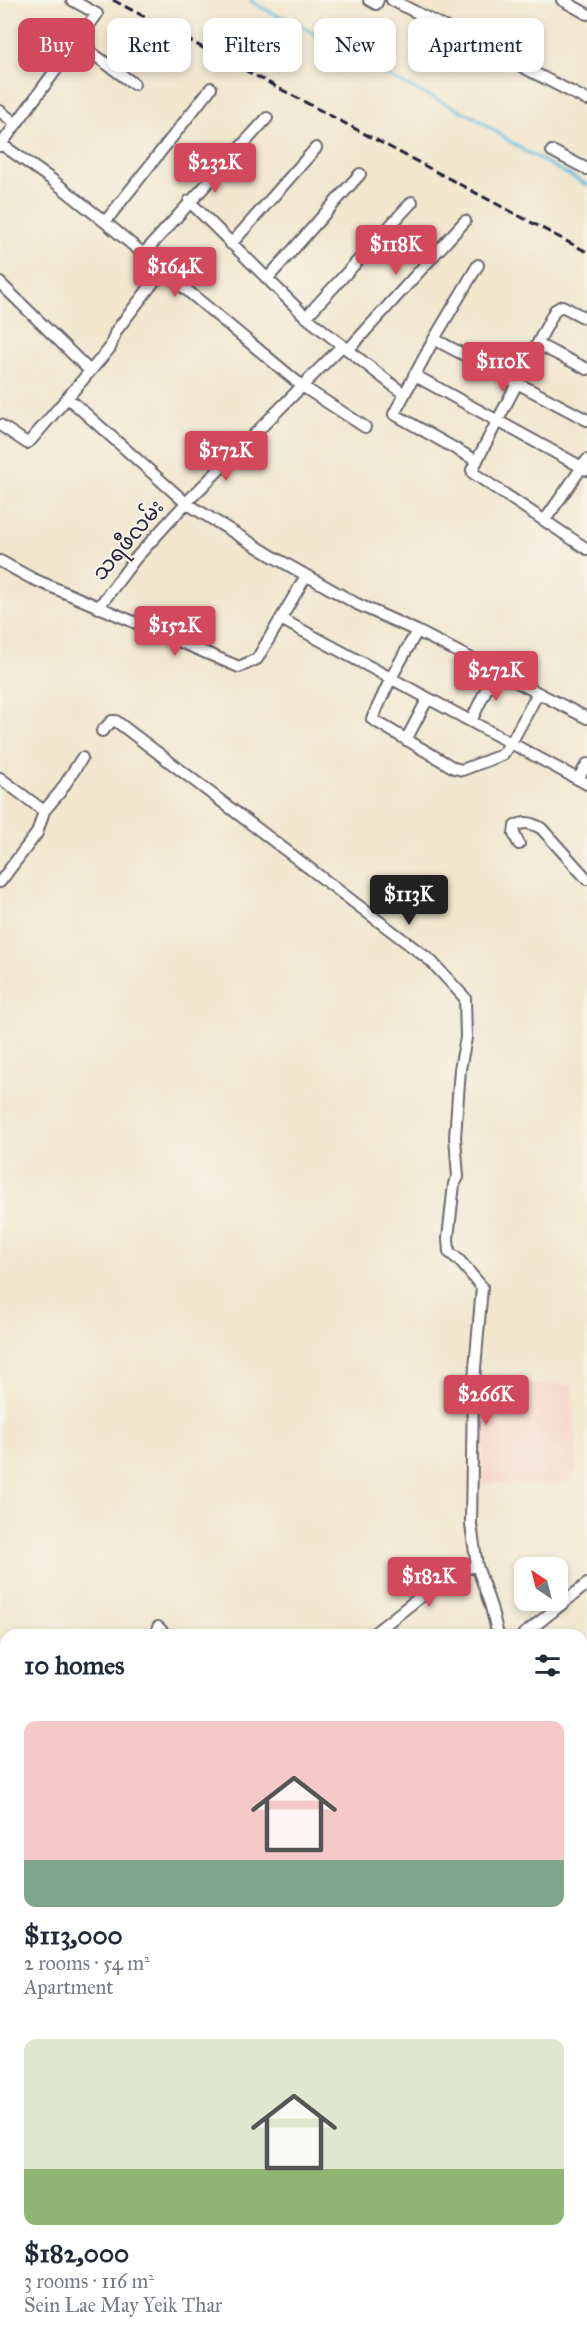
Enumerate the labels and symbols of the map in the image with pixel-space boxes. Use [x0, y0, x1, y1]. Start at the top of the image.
pin: $232K [173, 143, 257, 194]
pin: $118K [354, 225, 438, 276]
pin: $164K [133, 247, 217, 298]
pin: $110K [461, 342, 545, 393]
pin: $172K [184, 431, 268, 482]
street label: သရဖီလမ်း [84, 492, 172, 588]
pin: $152K [133, 606, 217, 657]
pin: $272K [454, 651, 538, 702]
pin: $113K [367, 875, 451, 926]
pin: $266K [444, 1375, 528, 1426]
pin: $182K [387, 1557, 471, 1608]
north arrow [514, 1557, 568, 1611]

